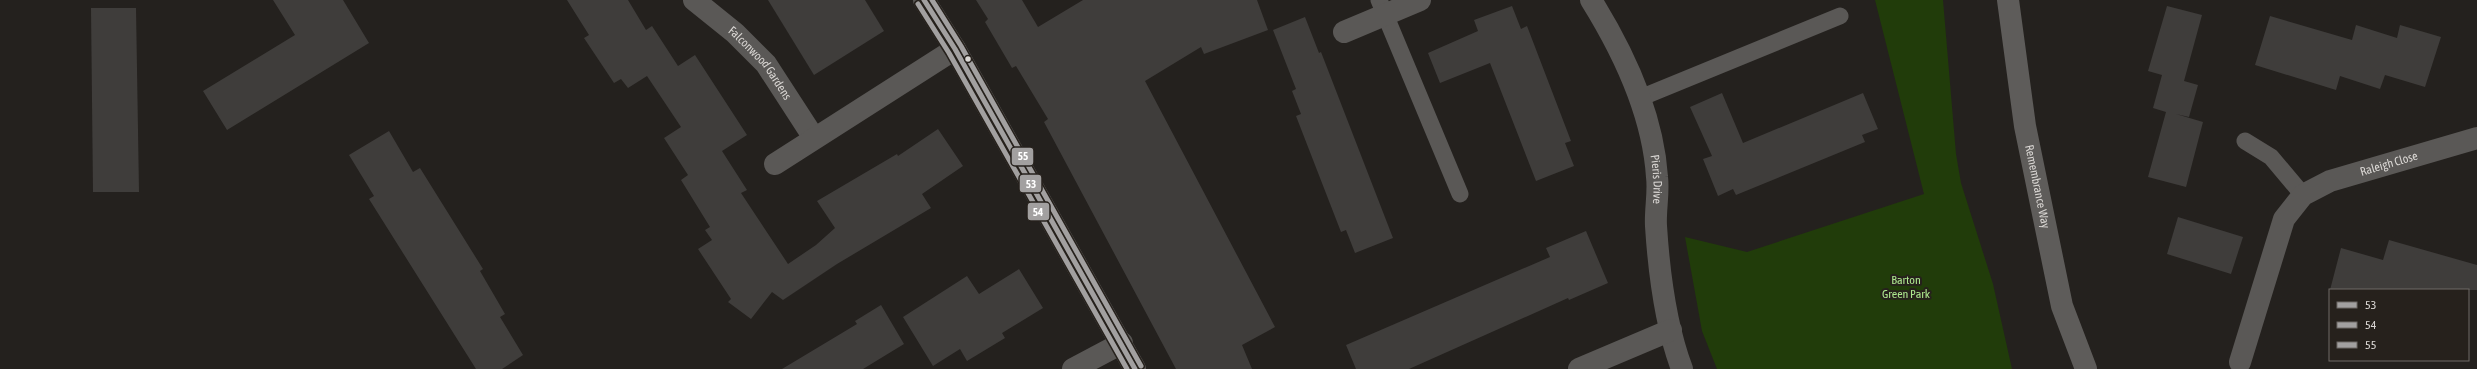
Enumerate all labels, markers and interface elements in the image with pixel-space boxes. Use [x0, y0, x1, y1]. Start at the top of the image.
street label: Falconwood Gardens [726, 24, 794, 102]
unlabelled marker [963, 54, 973, 64]
street label: Remembrance Way [2022, 144, 2053, 230]
line badge: 55 [1011, 147, 1034, 166]
street label: Raleigh Close [2358, 149, 2419, 179]
text: 55 [1018, 150, 1028, 162]
street label: Pieris Drive [1648, 154, 1665, 204]
line badge: 53 [1019, 174, 1042, 193]
text: 53 [1026, 178, 1036, 190]
line badge: 54 [1027, 202, 1050, 221]
text: 54 [1033, 206, 1043, 218]
park label: Barton Green Park [1882, 273, 1931, 301]
legend [2329, 289, 2469, 361]
text: 53 [2365, 298, 2376, 312]
text: 54 [2365, 318, 2377, 332]
text: 55 [2365, 338, 2376, 352]

